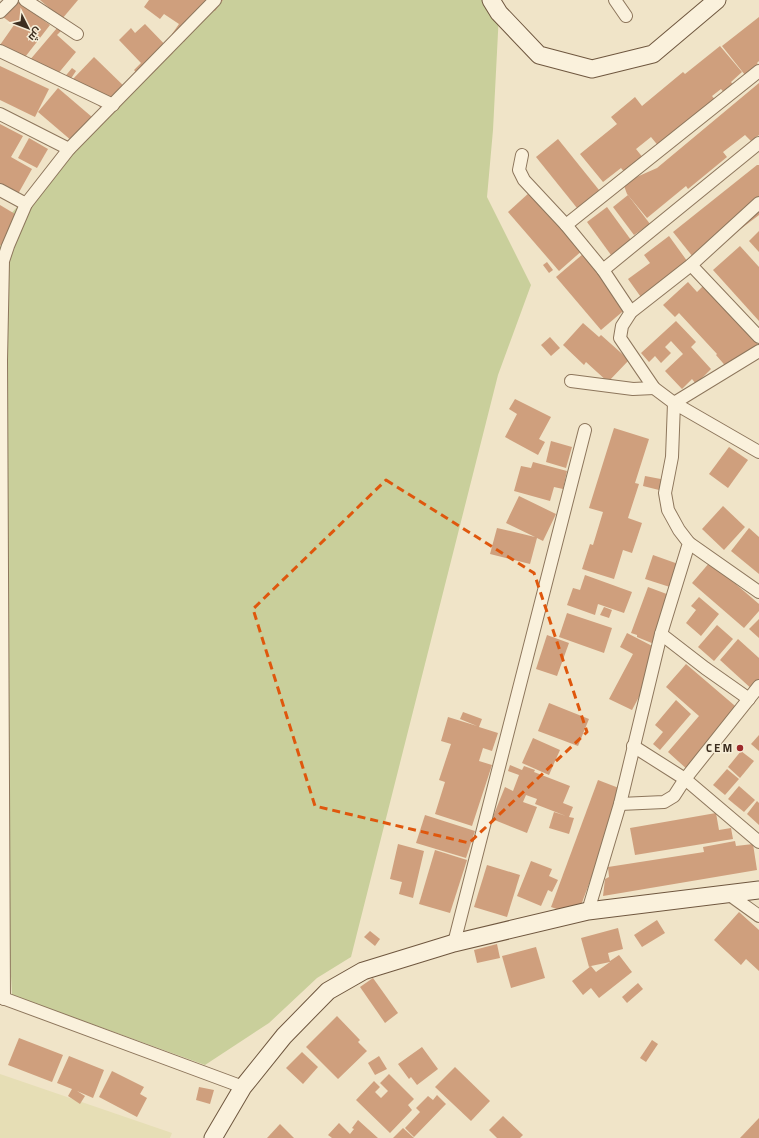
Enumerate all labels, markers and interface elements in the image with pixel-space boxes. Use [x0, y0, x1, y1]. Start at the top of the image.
north arrow [8, 8, 48, 48]
text: ش [23, 23, 48, 47]
place label: C E M [706, 738, 732, 758]
marker: C E M [735, 743, 745, 753]

